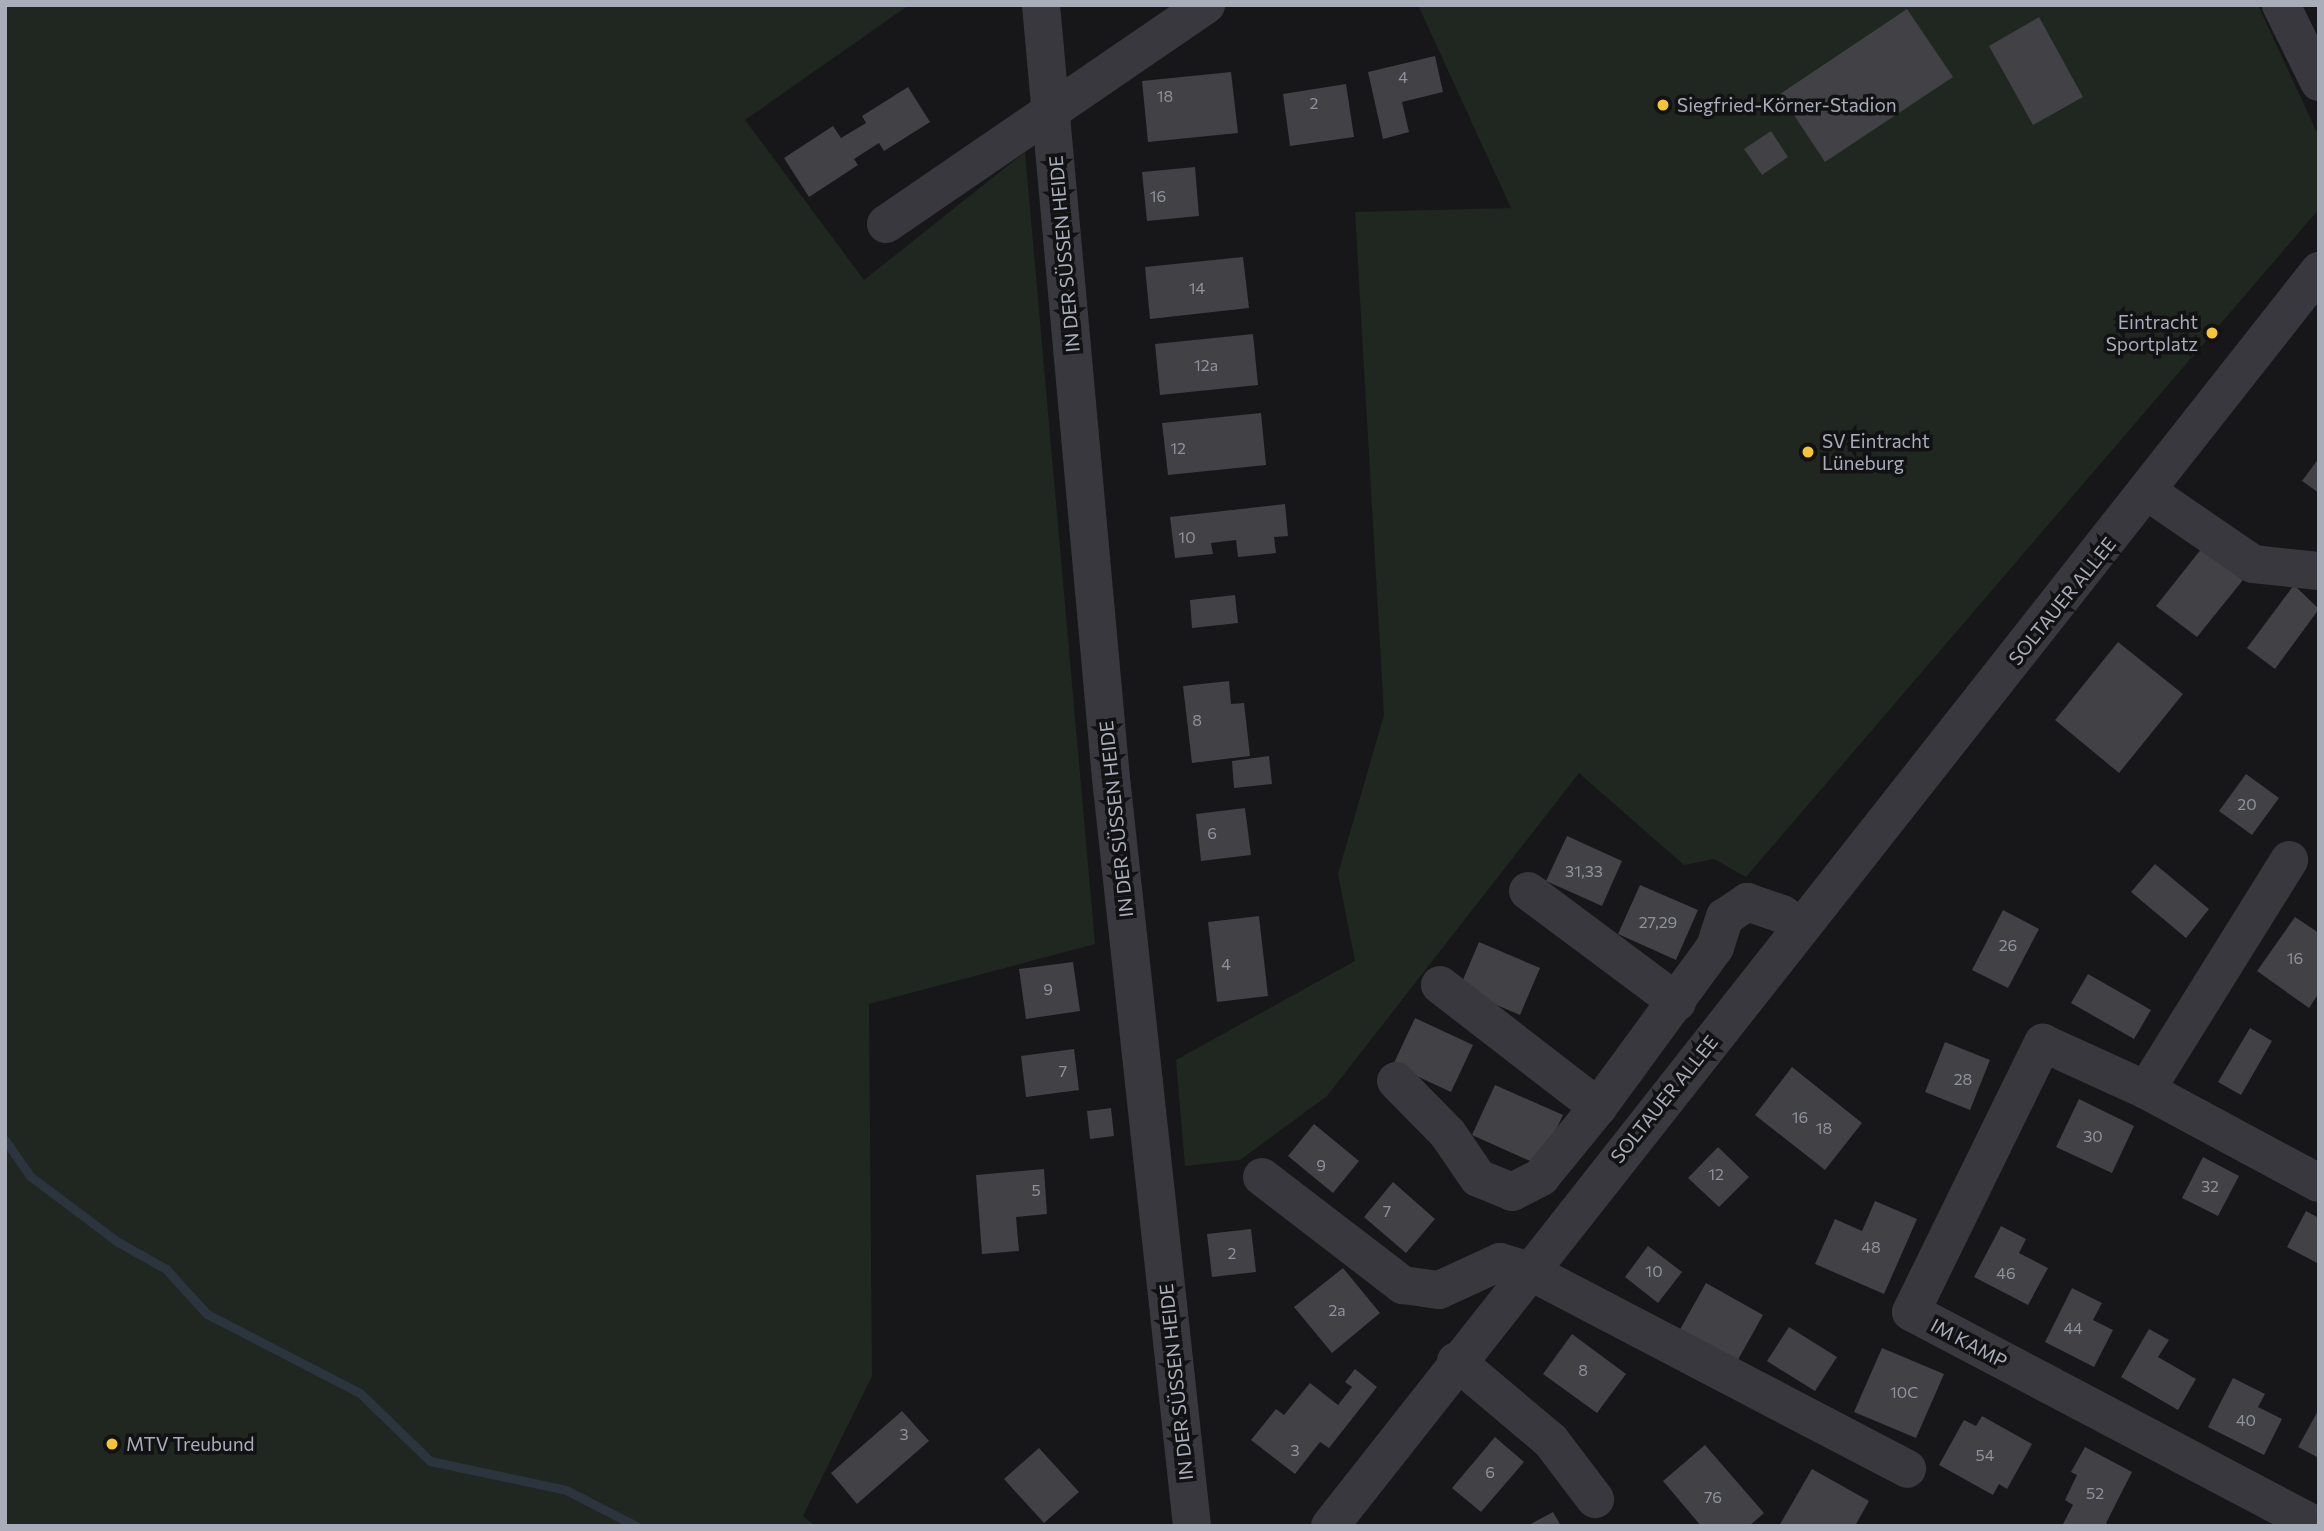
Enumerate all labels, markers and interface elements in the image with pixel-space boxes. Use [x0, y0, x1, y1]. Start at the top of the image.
house number: 4 [1398, 67, 1408, 87]
house number: 18 [1157, 86, 1173, 106]
house number: 2 [1310, 93, 1318, 113]
place label: Siegfried-Körner-Stadion [1677, 94, 1897, 116]
marker: Siegfried-Körner-Stadion [1655, 97, 1671, 113]
street label: IN DER SÜSSEN HEIDE [1044, 155, 1084, 353]
house number: 16 [1150, 186, 1166, 206]
house number: 14 [1189, 278, 1205, 298]
place label: Eintracht Sportplatz [2106, 311, 2198, 355]
marker: Eintracht Sportplatz [2204, 325, 2220, 341]
house number: 12a [1194, 355, 1218, 375]
place label: SV Eintracht Lüneburg [1822, 430, 1930, 474]
house number: 12 [1170, 438, 1186, 458]
marker: SV Eintracht Lüneburg [1800, 444, 1816, 460]
house number: 10 [1178, 527, 1196, 547]
street label: SOLTAUER ALLEE [2004, 533, 2120, 669]
house number: 8 [1192, 710, 1202, 730]
street label: IN DER SÜSSEN HEIDE [1094, 720, 1138, 918]
house number: 20 [2237, 794, 2257, 814]
house number: 6 [1207, 823, 1217, 843]
house number: 31,33 [1565, 861, 1603, 881]
house number: 27,29 [1639, 912, 1677, 932]
house number: 26 [1999, 935, 2017, 955]
house number: 16 [2287, 948, 2303, 968]
house number: 4 [1221, 954, 1231, 974]
house number: 9 [1043, 979, 1053, 999]
street label: SOLTAUER ALLEE [1606, 1031, 1722, 1167]
house number: 7 [1059, 1061, 1067, 1081]
house number: 28 [1954, 1069, 1972, 1089]
house number: 16 [1792, 1107, 1808, 1127]
house number: 18 [1816, 1118, 1832, 1138]
house number: 30 [2083, 1126, 2103, 1146]
house number: 9 [1316, 1155, 1326, 1175]
house number: 12 [1708, 1164, 1724, 1184]
house number: 32 [2201, 1176, 2219, 1196]
house number: 5 [1031, 1180, 1041, 1200]
house number: 7 [1383, 1201, 1391, 1221]
house number: 48 [1861, 1237, 1881, 1257]
house number: 2 [1228, 1243, 1236, 1263]
house number: 10 [1645, 1261, 1663, 1281]
house number: 46 [1996, 1263, 2016, 1283]
street label: IN DER SÜSSEN HEIDE [1154, 1283, 1198, 1481]
house number: 2a [1328, 1300, 1346, 1320]
street label: IM KAMP [1927, 1313, 2011, 1373]
house number: 44 [2063, 1318, 2083, 1338]
house number: 8 [1578, 1360, 1588, 1380]
house number: 10C [1890, 1382, 1918, 1402]
house number: 40 [2236, 1410, 2256, 1430]
house number: 3 [899, 1424, 909, 1444]
place label: MTV Treubund [126, 1433, 255, 1455]
marker: MTV Treubund [104, 1436, 120, 1452]
house number: 3 [1290, 1440, 1300, 1460]
house number: 54 [1976, 1445, 1994, 1465]
house number: 6 [1485, 1462, 1495, 1482]
house number: 52 [2086, 1483, 2104, 1503]
house number: 76 [1704, 1487, 1722, 1507]

